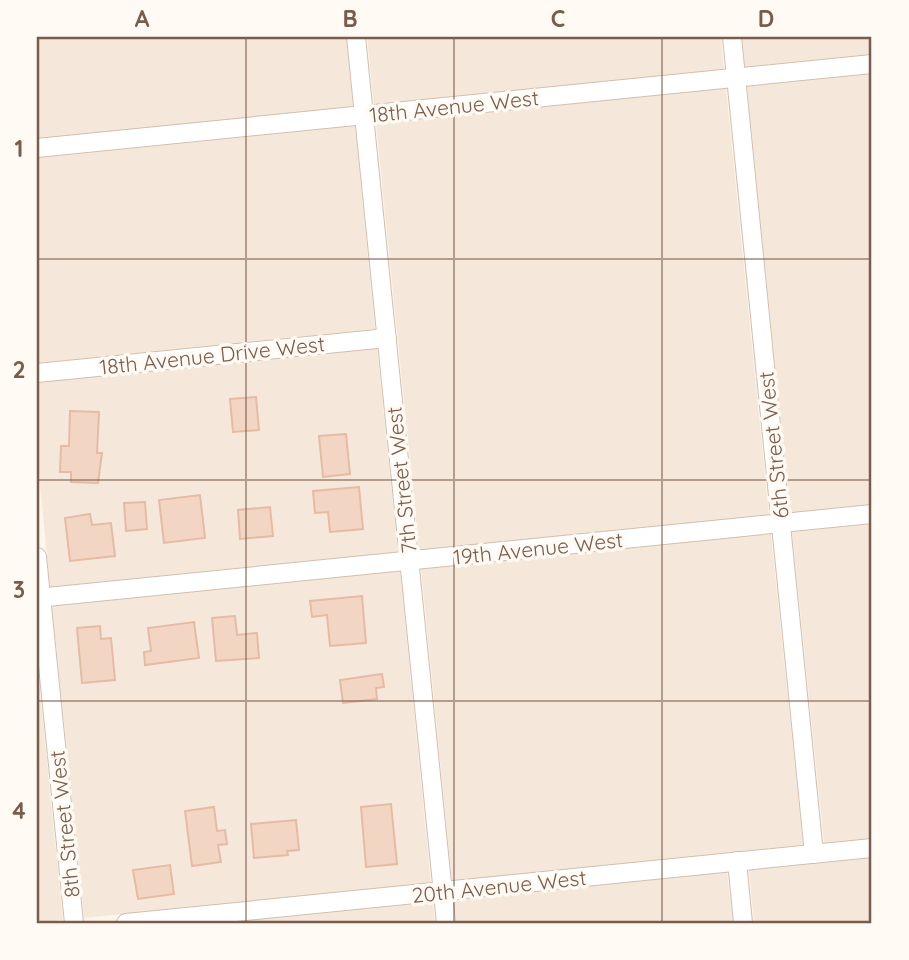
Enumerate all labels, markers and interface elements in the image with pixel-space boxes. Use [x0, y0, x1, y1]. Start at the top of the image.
text: A [135, 4, 150, 33]
text: B [342, 4, 358, 33]
text: C [551, 4, 565, 33]
text: D [758, 4, 774, 33]
street label: 18th Avenue West [368, 84, 540, 128]
text: 1 [15, 134, 23, 163]
street label: 18th Avenue Drive West [98, 330, 326, 380]
text: 2 [12, 355, 26, 384]
street label: 6th Street West [752, 370, 794, 520]
street label: 7th Street West [380, 405, 422, 555]
street label: 19th Avenue West [452, 526, 624, 570]
text: 3 [13, 575, 25, 604]
street label: 8th Street West [43, 749, 85, 899]
text: 4 [12, 796, 26, 825]
street label: 20th Avenue West [410, 864, 588, 908]

